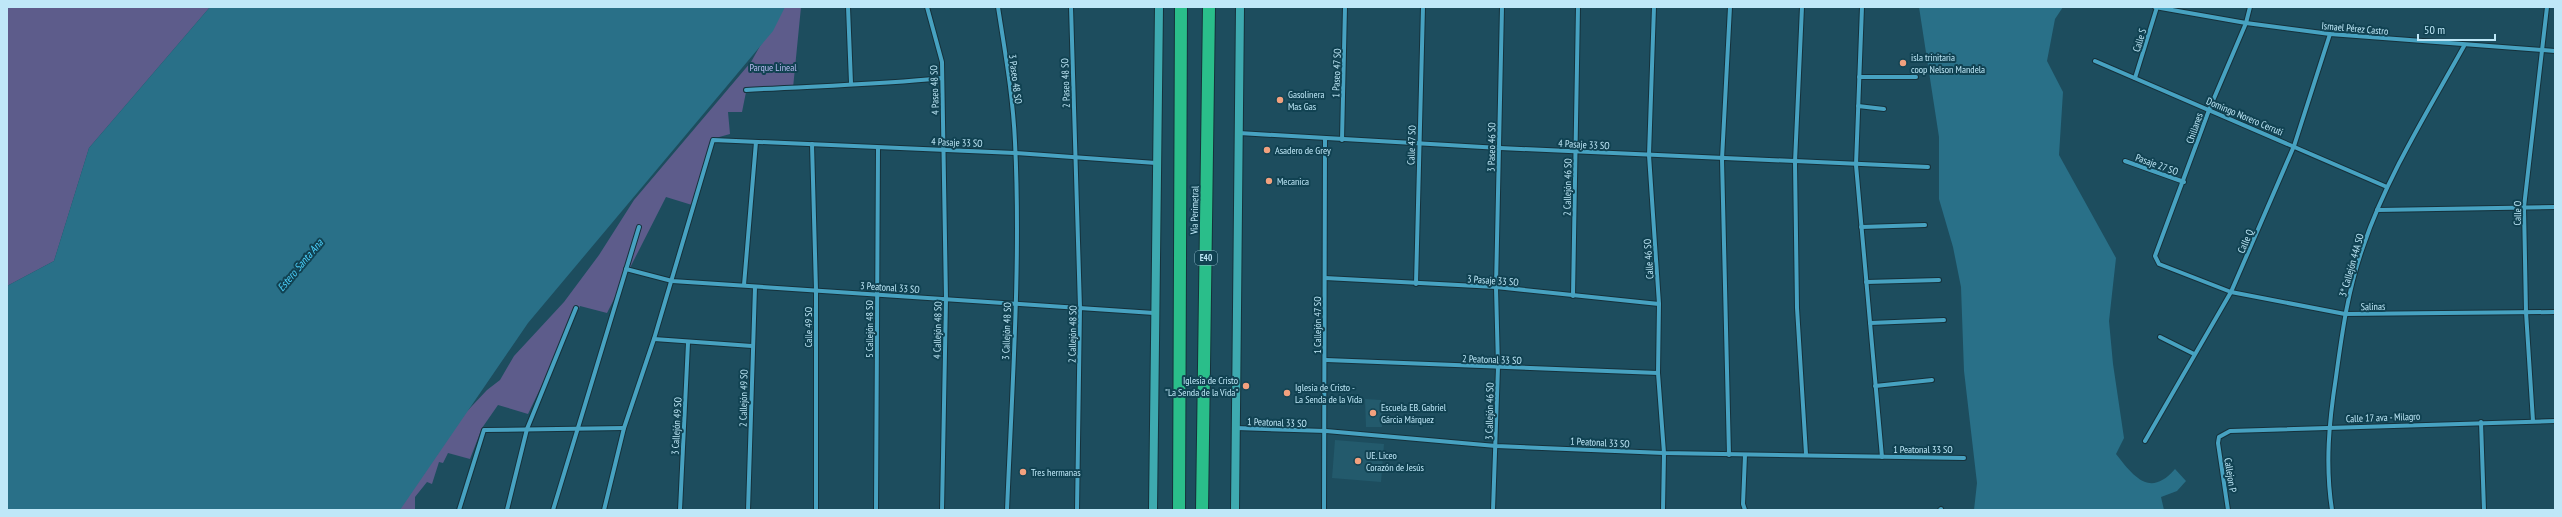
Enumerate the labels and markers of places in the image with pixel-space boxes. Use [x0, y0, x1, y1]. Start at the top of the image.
place label: isla trinitaria coop Nelson Mandela [1911, 51, 1985, 76]
marker: isla trinitaria coop Nelson Mandela [1898, 58, 1908, 68]
place label: Gasolinera Mas Gas [1288, 88, 1324, 113]
marker: Gasolinera Mas Gas [1275, 95, 1285, 105]
place label: Asadero de Grey [1275, 144, 1331, 157]
marker: Asadero de Grey [1262, 145, 1272, 155]
place label: Mecanica [1277, 175, 1309, 188]
marker: Mecanica [1264, 176, 1274, 186]
place label: Iglesia de Cristo "La Senda de la Vida" [1165, 374, 1238, 399]
marker: Iglesia de Cristo "La Senda de la Vida" [1241, 381, 1251, 391]
place label: Iglesia de Cristo - La Senda de la Vida [1295, 381, 1362, 406]
marker: Iglesia de Cristo - La Senda de la Vida [1282, 388, 1292, 398]
place label: Escuela EB. Gabriel Gárcia Márquez [1381, 401, 1447, 426]
marker: Escuela EB. Gabriel Gárcia Márquez [1368, 408, 1378, 418]
place label: UE. Liceo Corazón de Jesús [1366, 449, 1425, 474]
marker: UE. Liceo Corazón de Jesús [1353, 456, 1363, 466]
place label: Tres hermanas [1031, 466, 1081, 479]
marker: Tres hermanas [1018, 467, 1028, 477]

